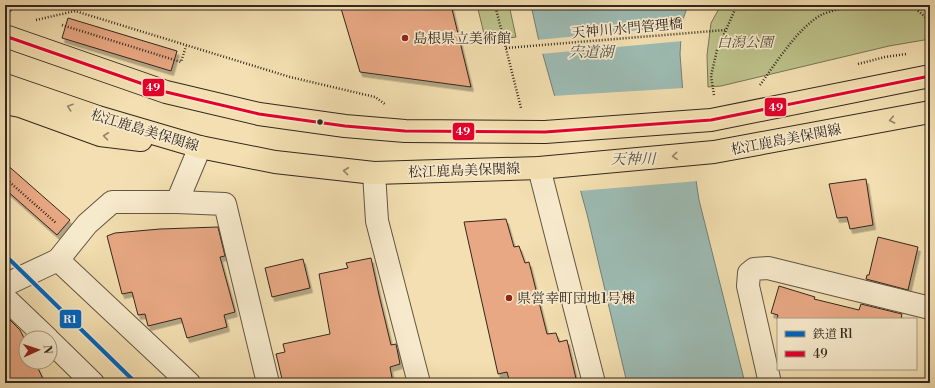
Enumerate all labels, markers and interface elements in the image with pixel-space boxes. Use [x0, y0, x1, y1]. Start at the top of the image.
street label: 天神川水門管理橋 [571, 15, 684, 43]
place label: 島根県立美術館 [413, 30, 511, 48]
marker: 島根県立美術館 [400, 33, 410, 43]
park label: 白潟公園 [717, 34, 775, 52]
water label: 宍道湖 [568, 43, 616, 62]
line badge: 49 [142, 78, 165, 97]
text: 49 [146, 81, 160, 95]
line badge: 49 [764, 97, 787, 117]
text: 49 [769, 101, 783, 115]
one-way arrow [67, 103, 74, 112]
street label: 松江鹿島美保関線 [89, 106, 201, 156]
one-way arrow [889, 115, 895, 123]
unlabelled marker [315, 117, 325, 127]
street label: 松江鹿島美保関線 [730, 120, 843, 160]
line badge: 49 [452, 122, 475, 141]
text: 49 [456, 125, 470, 139]
one-way arrow [103, 132, 109, 141]
water label: 天神川 [610, 150, 657, 169]
one-way arrow [672, 151, 678, 160]
street label: 松江鹿島美保関線 [408, 160, 520, 182]
one-way arrow [343, 167, 349, 176]
place label: 県営幸町団地1号棟 [517, 290, 635, 308]
marker: 県営幸町団地1号棟 [504, 293, 514, 303]
line badge: R1 [59, 309, 82, 329]
text: R1 [63, 313, 77, 327]
legend [777, 318, 917, 370]
text: 鉄道 R1 [812, 327, 854, 342]
north arrow [18, 330, 58, 370]
text: N [40, 345, 54, 355]
text: 49 [813, 347, 827, 362]

